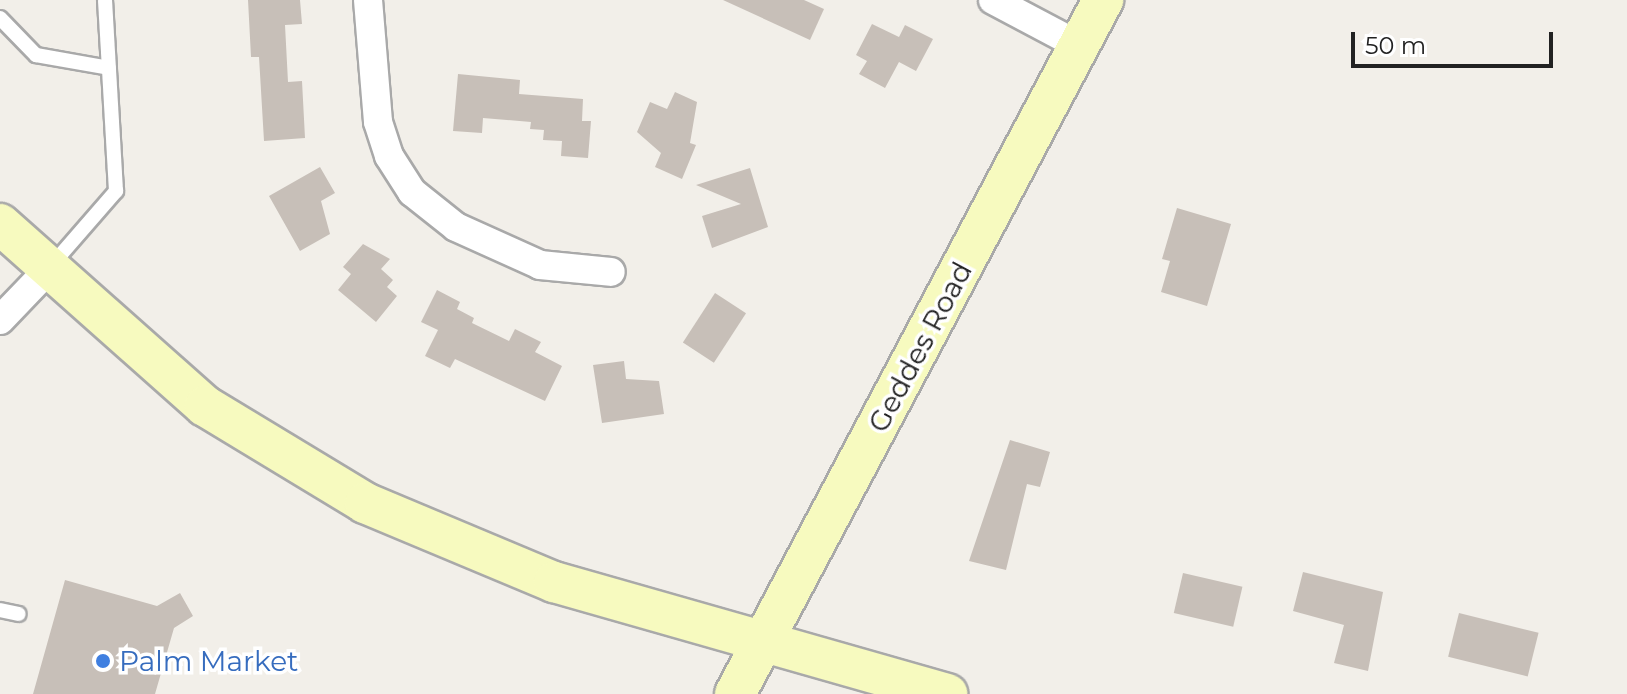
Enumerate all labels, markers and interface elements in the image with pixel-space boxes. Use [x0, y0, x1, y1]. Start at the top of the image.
scale bar [1355, 16, 1557, 66]
text: 50 m [1365, 31, 1426, 60]
street label: Geddes Road [861, 256, 979, 438]
place label: Palm Market [119, 644, 298, 678]
marker: Palm Market [94, 652, 112, 670]

